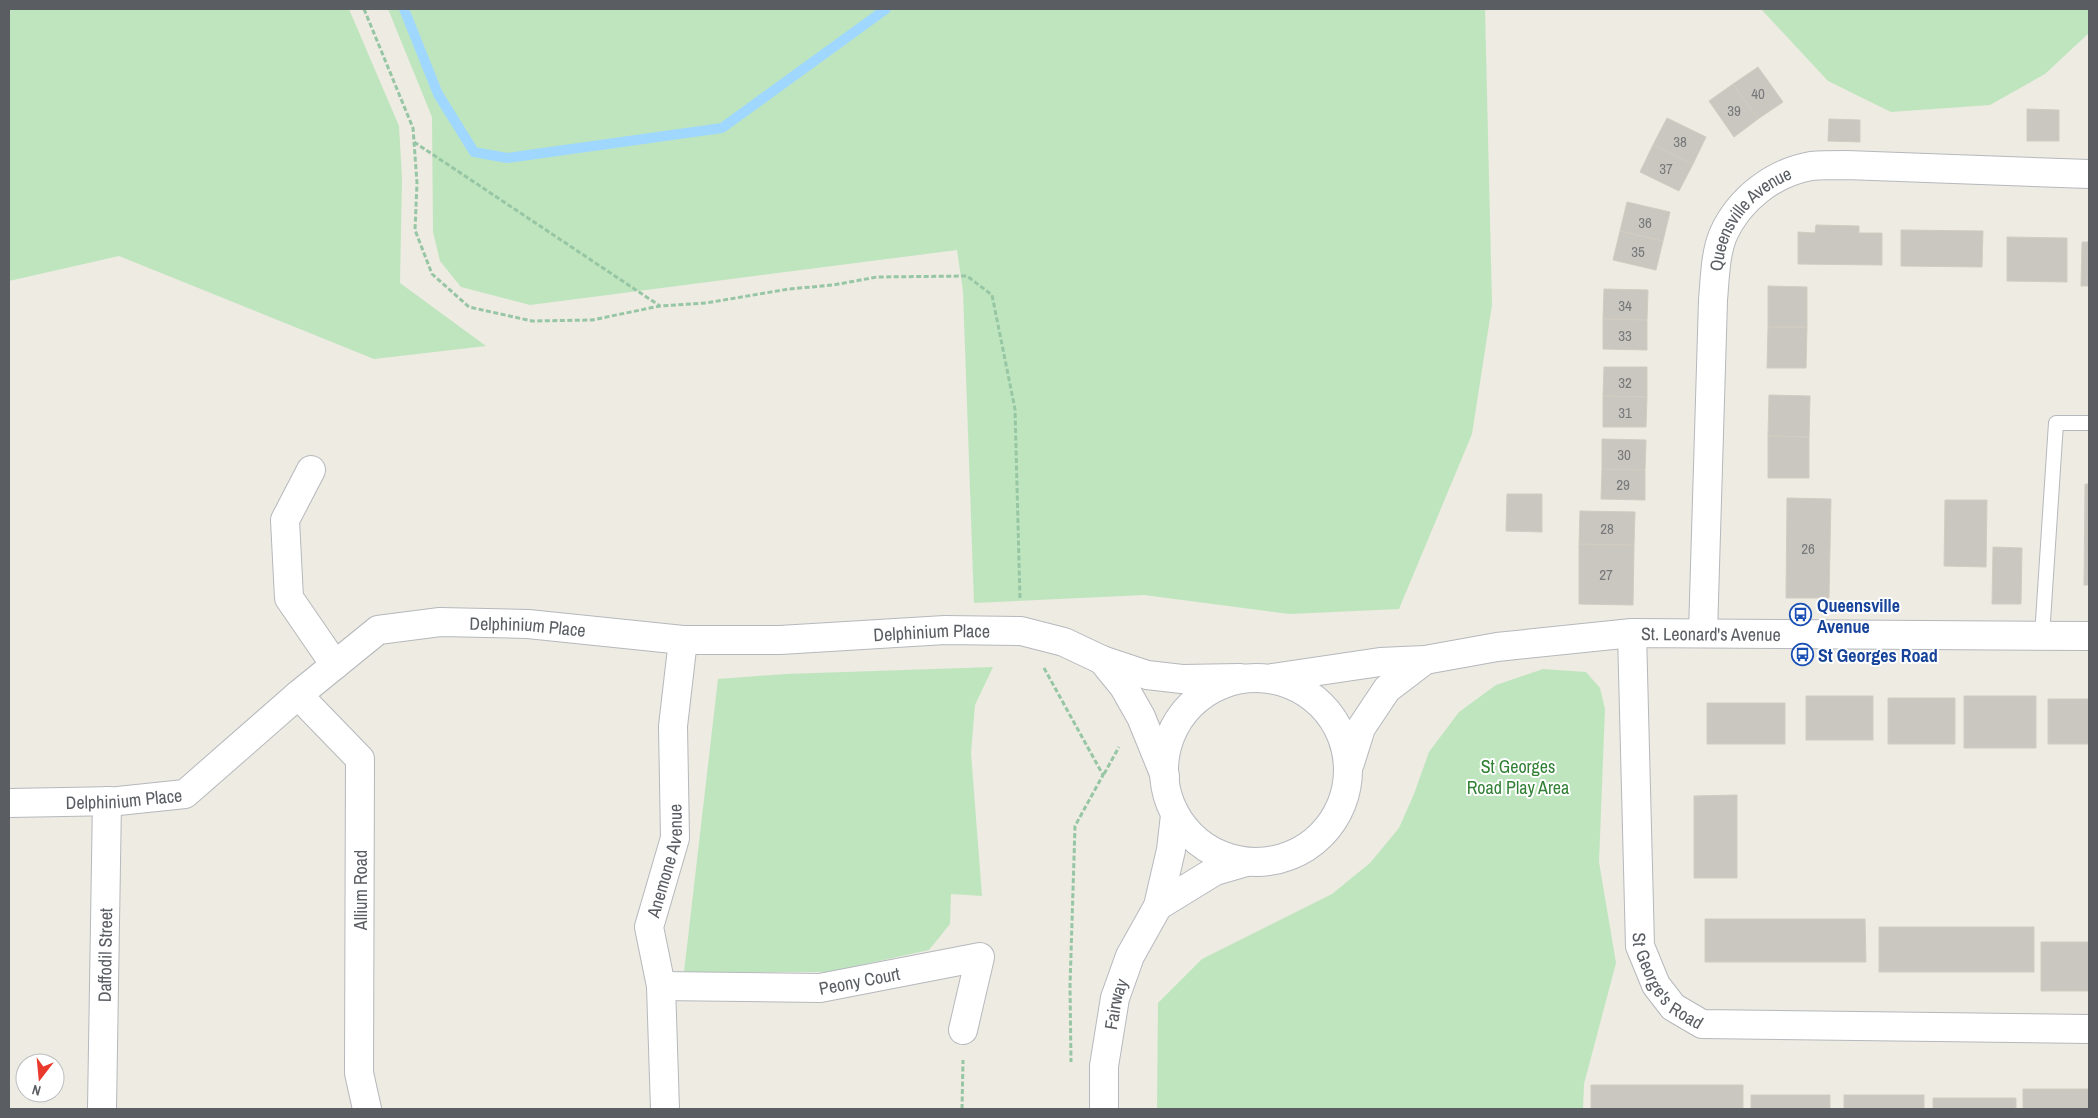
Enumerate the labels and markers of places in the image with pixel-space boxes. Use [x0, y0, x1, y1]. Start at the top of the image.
place label: Queensville Avenue [1817, 593, 1900, 639]
bus stop icon: Queensville Avenue [1789, 603, 1813, 627]
bus stop icon: St Georges Road [1790, 643, 1814, 667]
place label: St Georges Road [1818, 643, 1938, 668]

